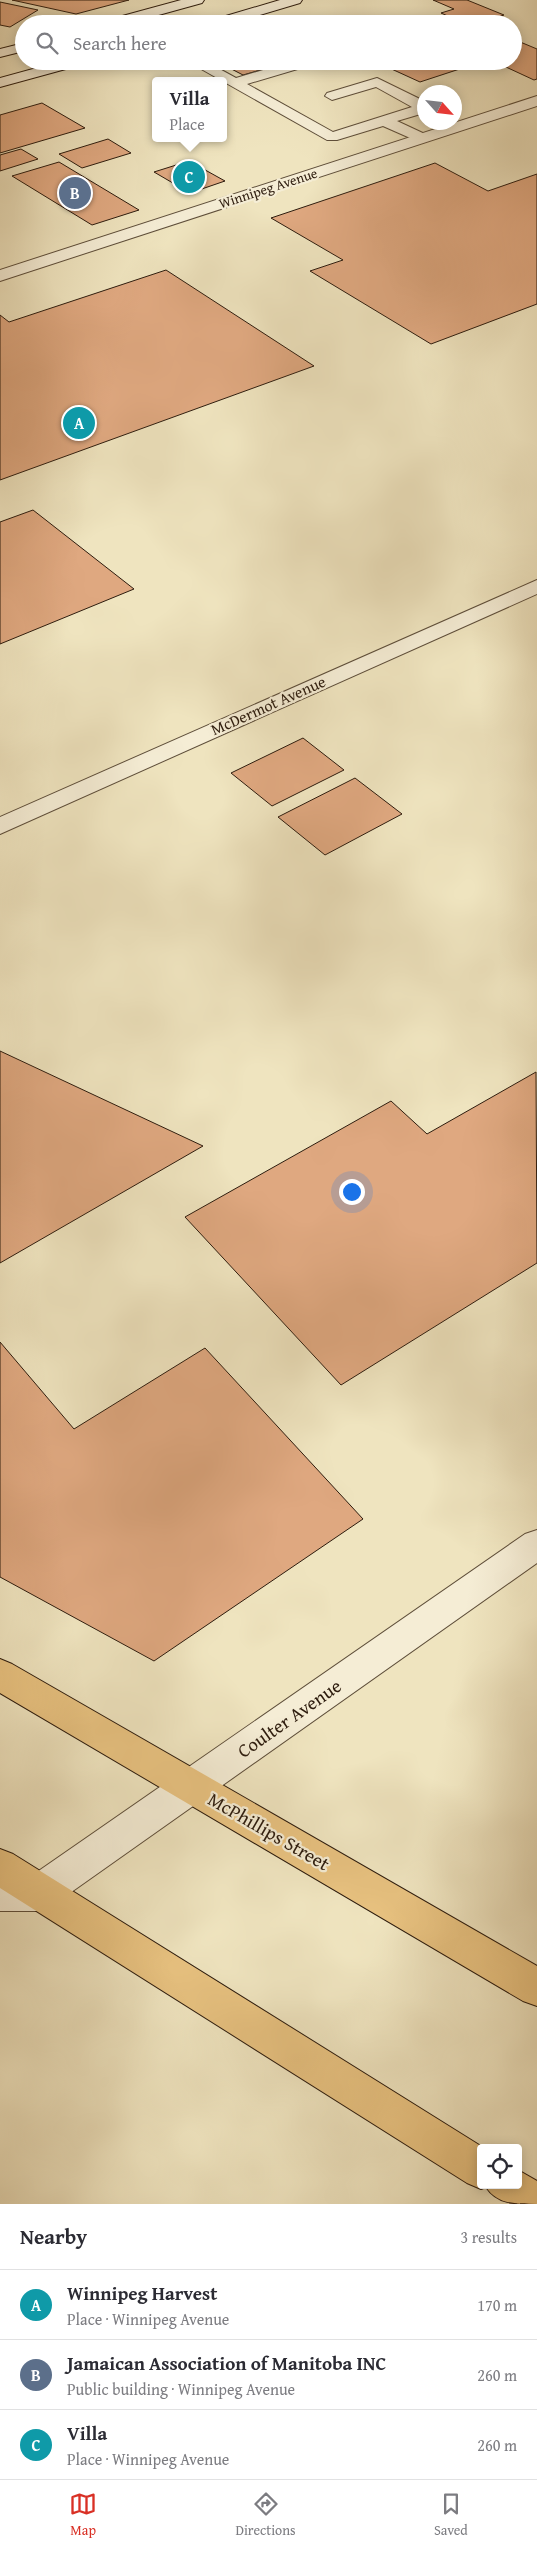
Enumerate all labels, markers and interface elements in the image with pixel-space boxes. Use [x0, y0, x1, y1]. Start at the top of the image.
search box [15, 15, 522, 70]
icon: search [33, 29, 61, 57]
text: Search here [73, 29, 167, 57]
popup [152, 77, 227, 142]
text: Villa [169, 84, 210, 112]
north arrow [417, 85, 462, 130]
text: Place [169, 112, 205, 136]
pin: C [173, 158, 205, 196]
street label: Winnipeg Avenue [216, 162, 320, 213]
pin: B [59, 174, 91, 212]
pin: A [63, 404, 95, 442]
street label: McDermot Avenue [207, 669, 329, 741]
your location [339, 1179, 365, 1205]
street label: Coulter Avenue [231, 1672, 347, 1764]
street label: McPhillips Street [203, 1785, 335, 1877]
map controls [477, 2144, 522, 2189]
button: locate [477, 2144, 522, 2189]
text: Nearby [20, 2221, 87, 2252]
text: 3 results [460, 2225, 517, 2249]
text: Winnipeg Harvest [67, 2279, 217, 2307]
text: A [31, 2293, 41, 2317]
text: 170 m [477, 2293, 517, 2317]
text: Place · Winnipeg Avenue [67, 2307, 229, 2331]
text: Jamaican Association of Manitoba INC [67, 2349, 386, 2377]
text: B [31, 2363, 41, 2387]
text: 260 m [477, 2363, 517, 2387]
text: Public building · Winnipeg Avenue [67, 2377, 295, 2401]
text: Villa [67, 2419, 107, 2447]
text: C [31, 2433, 41, 2457]
text: 260 m [477, 2433, 517, 2457]
text: Place · Winnipeg Avenue [67, 2447, 229, 2471]
tab: Map [69, 2490, 97, 2540]
tab: Directions [235, 2490, 296, 2540]
tab: Saved [434, 2490, 468, 2540]

